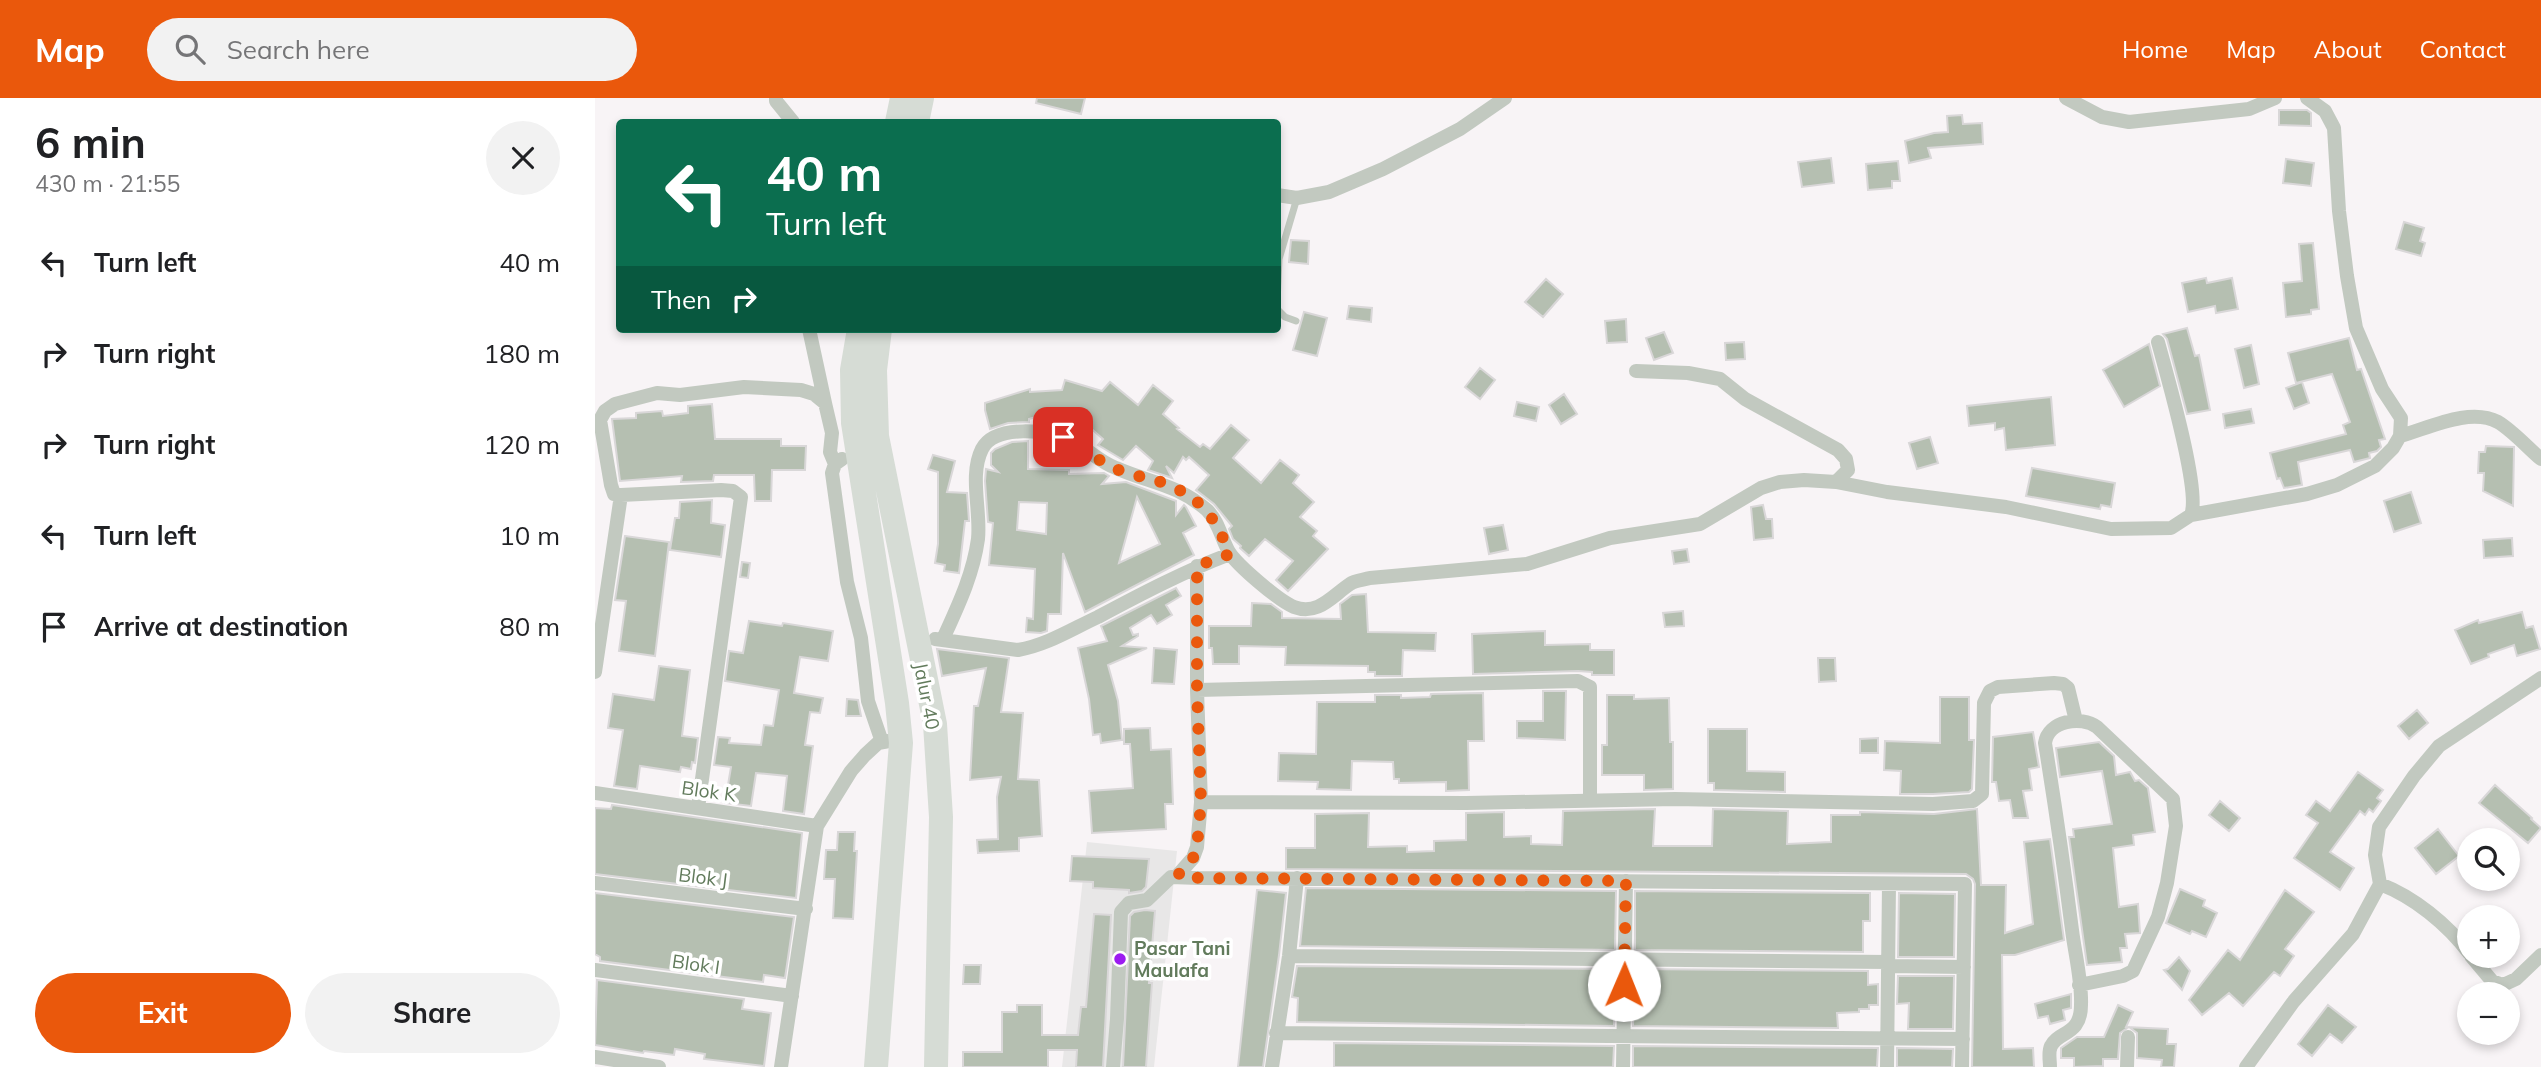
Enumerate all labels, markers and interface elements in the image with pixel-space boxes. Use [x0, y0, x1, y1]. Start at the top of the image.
search box [147, 18, 637, 81]
text: Map [35, 29, 105, 70]
icon: search [171, 30, 209, 68]
text: Search here [227, 33, 370, 66]
text: Home [2122, 34, 2188, 64]
text: Map [2226, 34, 2276, 64]
text: About [2314, 34, 2382, 64]
text: Contact [2420, 34, 2506, 64]
text: 6 min [35, 116, 146, 169]
button: close [486, 121, 560, 195]
text: 40 m [766, 142, 882, 203]
icon: left [651, 147, 742, 238]
text: 430 m · 21:55 [35, 169, 180, 198]
text: Turn left [766, 203, 886, 243]
icon: left [35, 244, 73, 282]
text: Turn left [94, 246, 196, 279]
text: 40 m [499, 246, 560, 279]
icon: right [725, 280, 763, 318]
text: Then [651, 283, 711, 316]
icon: right [35, 335, 73, 373]
text: Turn right [94, 337, 215, 370]
text: 180 m [484, 337, 560, 370]
pin [1033, 407, 1093, 467]
icon: arrive [1044, 418, 1082, 456]
icon: right [35, 426, 73, 464]
text: Turn right [94, 428, 215, 461]
text: 120 m [484, 428, 560, 461]
icon: left [35, 517, 73, 555]
text: Turn left [94, 519, 196, 552]
text: 10 m [499, 519, 560, 552]
icon: arrive [35, 608, 73, 646]
text: Arrive at destination [94, 610, 349, 643]
text: 80 m [499, 610, 560, 643]
street label: Jalur 40 [909, 660, 945, 732]
street label: Blok K [680, 775, 739, 807]
map controls [2457, 828, 2520, 1045]
button: search [2457, 828, 2520, 891]
street label: Blok J [677, 862, 729, 892]
button: + [2457, 905, 2520, 968]
place label: Pasar Tani Maulafa [1134, 936, 1230, 982]
position arrow [1587, 948, 1661, 1022]
street label: Blok I [671, 949, 721, 979]
marker: Pasar Tani Maulafa [1112, 951, 1128, 967]
button: Exit [35, 973, 291, 1053]
button: Share [305, 973, 560, 1053]
button: − [2457, 982, 2520, 1045]

